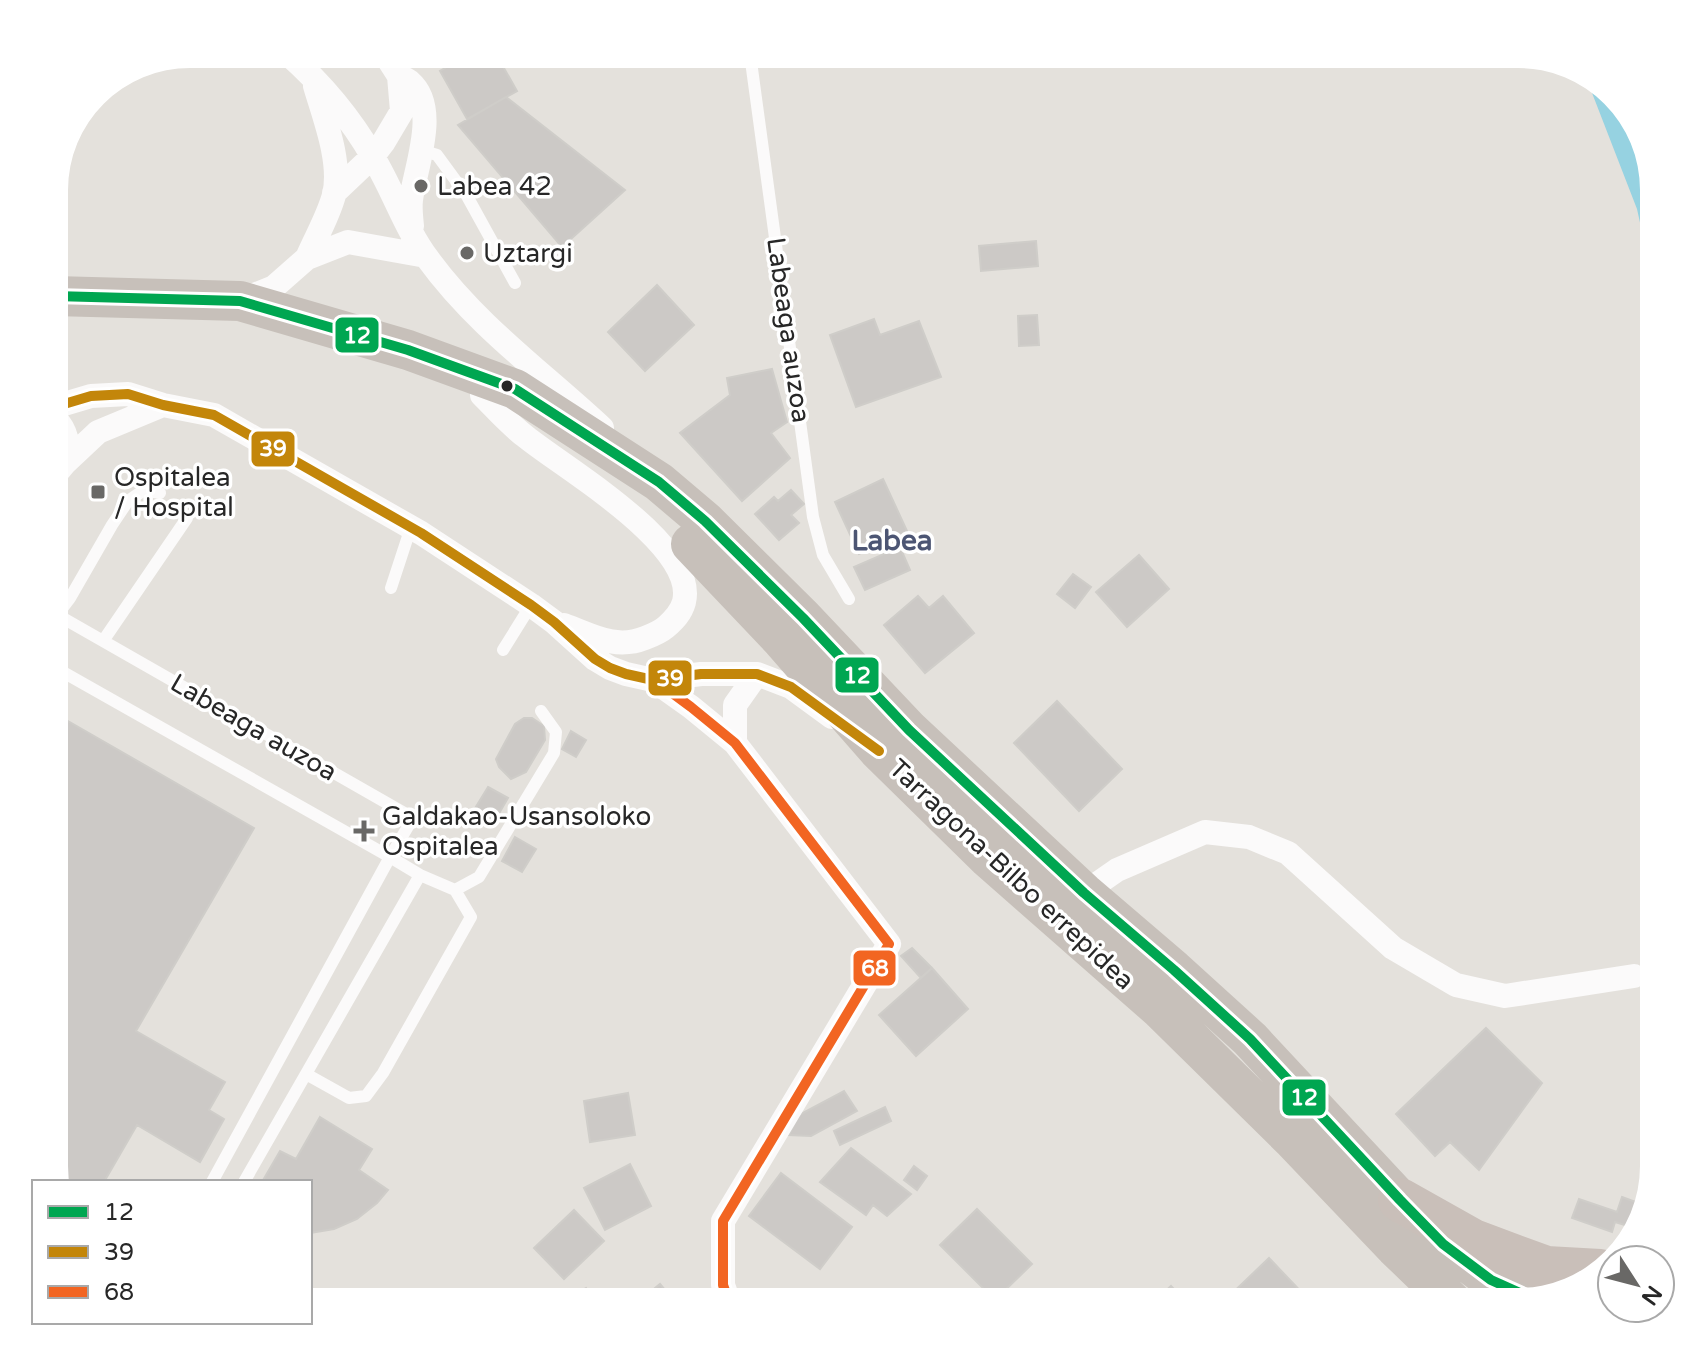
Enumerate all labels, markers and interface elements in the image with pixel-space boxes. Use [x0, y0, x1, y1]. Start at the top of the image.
place label: Labea 42 [437, 171, 552, 202]
marker: Labea 42 [412, 177, 430, 195]
street label: Labeaga auzoa [760, 235, 817, 425]
place label: Uztargi [483, 238, 573, 269]
marker: Uztargi [458, 244, 476, 262]
line badge: 12 [334, 316, 380, 354]
text: 12 [343, 323, 371, 349]
unlabelled marker [499, 378, 515, 394]
line badge: 39 [250, 430, 296, 468]
text: 39 [259, 436, 287, 462]
place label: Ospitalea / Hospital [114, 462, 234, 523]
marker: Ospitalea / Hospital [89, 483, 107, 501]
district label: Labea [851, 524, 933, 558]
line badge: 12 [834, 656, 880, 694]
line badge: 39 [647, 659, 693, 697]
text: 12 [843, 663, 871, 689]
text: 39 [656, 666, 684, 692]
street label: Labeaga auzoa [165, 667, 342, 788]
street label: Tarragona-Bilbo errepidea [883, 753, 1141, 996]
place label: Galdakao-Usansoloko Ospitalea [382, 801, 651, 862]
marker: Galdakao-Usansoloko Ospitalea [353, 820, 375, 842]
line badge: 68 [852, 949, 897, 987]
text: 68 [861, 956, 889, 982]
line badge: 12 [1281, 1078, 1327, 1117]
text: 12 [1290, 1085, 1318, 1111]
legend [32, 1180, 312, 1324]
text: 12 [104, 1198, 134, 1227]
text: 39 [104, 1238, 134, 1267]
north arrow [1596, 1244, 1676, 1324]
text: 68 [104, 1278, 134, 1307]
text: N [1636, 1280, 1667, 1310]

